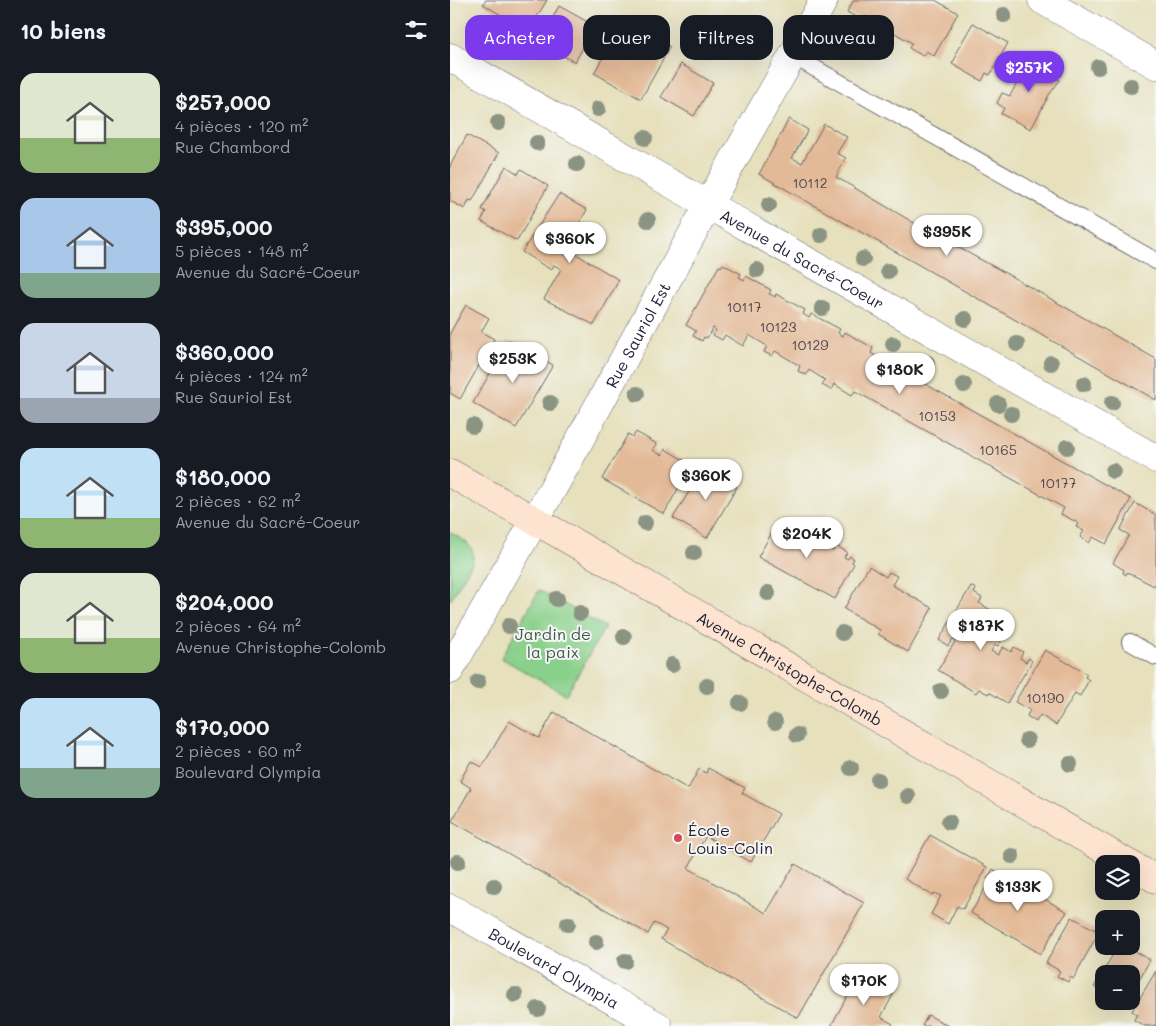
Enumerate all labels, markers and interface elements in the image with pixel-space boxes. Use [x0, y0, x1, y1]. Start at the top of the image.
chip: Acheter [465, 15, 573, 60]
chip: Louer [583, 15, 670, 60]
chip: Filtres [680, 15, 773, 60]
chip: Nouveau [783, 15, 894, 60]
icon: filters [402, 16, 430, 44]
text: 10 biens [20, 17, 106, 44]
pin: $257K [994, 51, 1064, 93]
text: $257K [1005, 56, 1053, 77]
text: $257,000 [175, 88, 271, 115]
icon: home [60, 93, 120, 153]
text: 4 pièces · 120 m² [175, 115, 308, 136]
text: Rue Chambord [175, 136, 290, 157]
house number: 10112 [792, 173, 828, 192]
street label: Avenue du Sacré-Coeur [717, 204, 888, 313]
text: $395,000 [175, 213, 272, 240]
pin: $395K [912, 214, 982, 257]
icon: home [60, 218, 120, 278]
text: $395K [923, 220, 971, 241]
pin: $360K [535, 222, 605, 264]
text: $360K [545, 227, 595, 248]
text: 5 pièces · 148 m² [175, 240, 309, 261]
text: Avenue du Sacré-Coeur [175, 261, 360, 282]
street label: Rue Sauriol Est [600, 278, 675, 391]
house number: 10117 [726, 297, 762, 316]
house number: 10123 [759, 317, 797, 336]
house number: 10129 [791, 335, 829, 354]
text: $360,000 [175, 338, 274, 365]
pin: $253K [478, 342, 548, 384]
icon: home [60, 343, 120, 403]
text: $253K [489, 347, 537, 368]
pin: $180K [865, 352, 935, 395]
text: $180K [876, 358, 924, 379]
text: 4 pièces · 124 m² [175, 365, 308, 386]
text: Rue Sauriol Est [175, 386, 292, 407]
house number: 10153 [918, 406, 956, 425]
house number: 10165 [979, 440, 1017, 459]
pin: $360K [671, 458, 741, 501]
text: $180,000 [175, 463, 271, 490]
text: $360K [681, 464, 731, 485]
icon: home [60, 468, 120, 528]
house number: 10177 [1040, 473, 1077, 492]
text: 2 pièces · 62 m² [175, 490, 301, 511]
text: Avenue du Sacré-Coeur [175, 511, 360, 532]
pin: $204K [772, 516, 842, 559]
text: $204K [782, 522, 832, 543]
text: $204,000 [175, 588, 274, 615]
icon: home [60, 593, 120, 653]
street label: Avenue Christophe-Colomb [693, 606, 887, 730]
pin: $187K [946, 608, 1016, 651]
text: $187K [958, 614, 1004, 635]
text: 2 pièces · 64 m² [175, 615, 301, 636]
park label: Jardin de la paix [515, 623, 591, 662]
text: Avenue Christophe-Colomb [175, 636, 386, 657]
house number: 10190 [1026, 688, 1064, 707]
text: $170,000 [175, 713, 269, 740]
icon: home [60, 718, 120, 778]
text: 2 pièces · 60 m² [175, 740, 301, 761]
text: Boulevard Olympia [175, 761, 321, 782]
place label: École Louis-Colin [688, 819, 773, 858]
marker: École Louis-Colin [672, 832, 684, 844]
map controls [1095, 855, 1140, 1010]
button: layers [1095, 855, 1140, 900]
pin: $133K [983, 870, 1053, 912]
text: $133K [995, 875, 1041, 896]
button: + [1095, 910, 1140, 955]
street label: Boulevard Olympia [485, 922, 623, 1013]
pin: $170K [829, 964, 899, 1006]
button: − [1095, 965, 1140, 1010]
text: $170K [841, 969, 887, 990]

